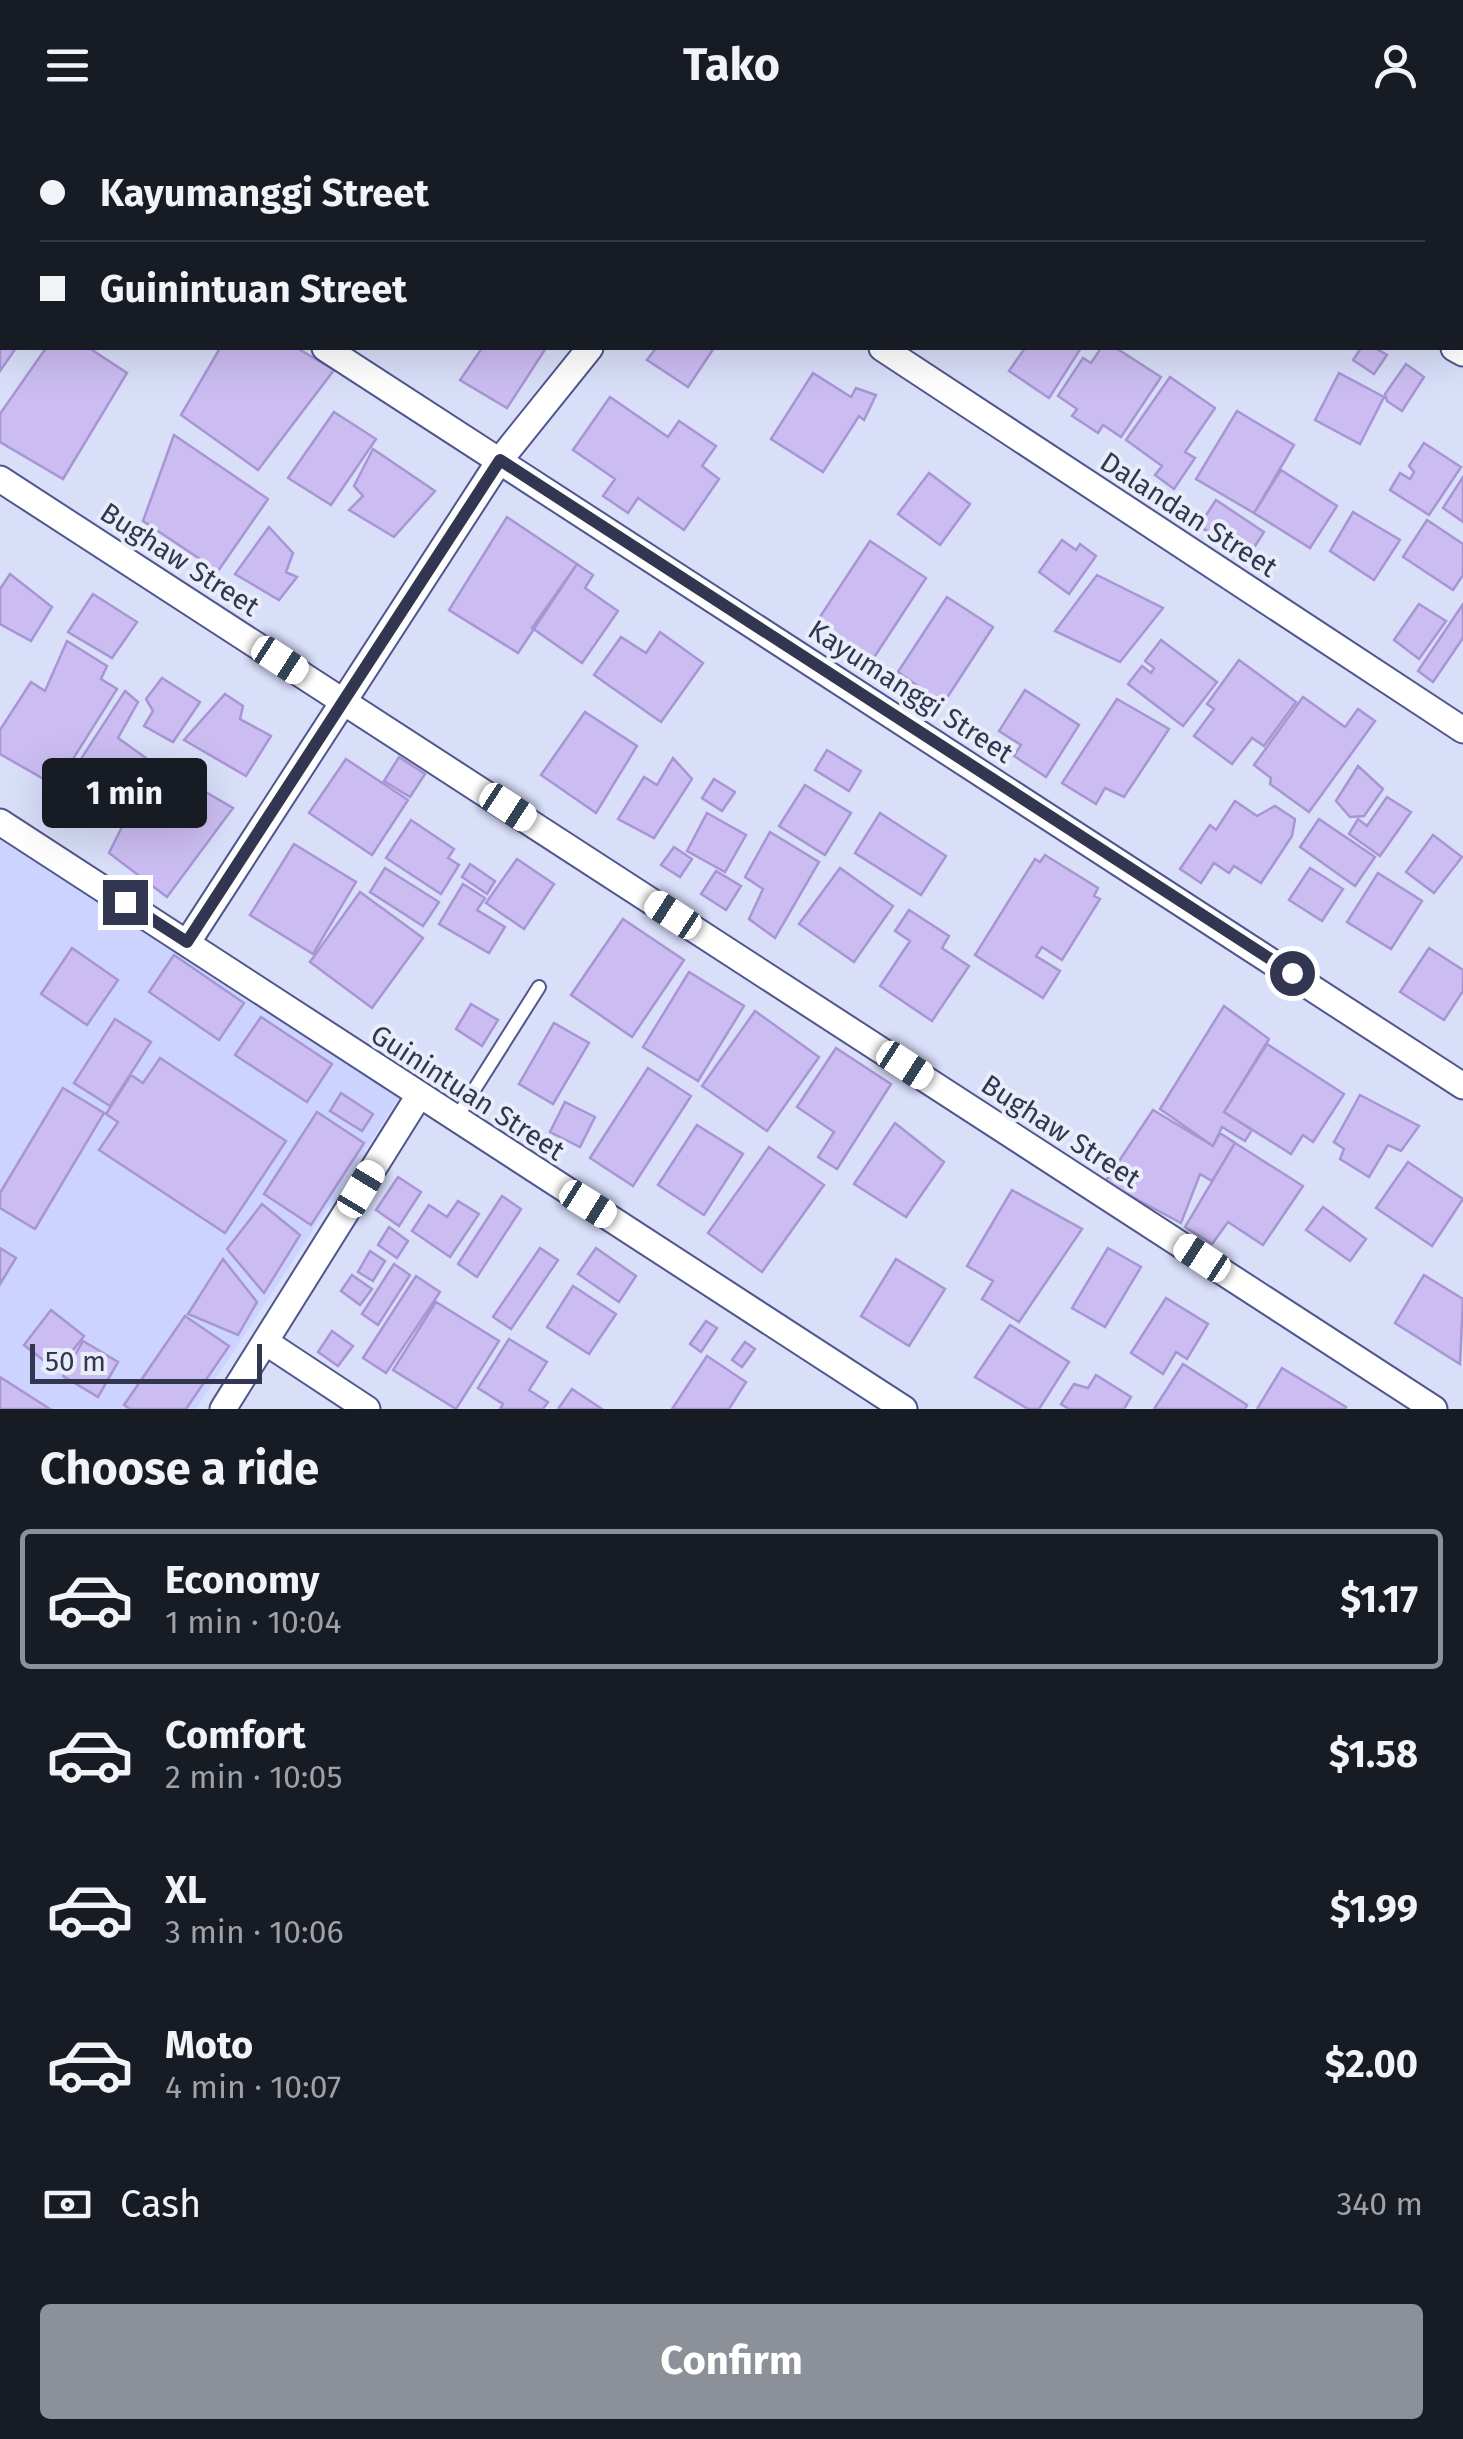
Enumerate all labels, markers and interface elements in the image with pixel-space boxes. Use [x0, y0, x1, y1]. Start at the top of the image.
icon: menu [40, 38, 95, 93]
text: Tako [683, 38, 780, 92]
icon: person [1368, 38, 1423, 93]
text: Kayumanggi Street [100, 170, 429, 216]
text: Guinintuan Street [100, 266, 407, 312]
street label: Dalandan Street [1094, 445, 1284, 584]
street label: Bughaw Street [94, 496, 266, 624]
street label: Kayumanggi Street [802, 613, 1020, 770]
car [247, 631, 313, 689]
callout: 1 min [42, 757, 208, 827]
text: 1 min [86, 774, 163, 812]
car [475, 778, 541, 836]
route end [103, 880, 148, 925]
car [640, 886, 706, 944]
route start [1270, 951, 1315, 996]
street label: Guinintuan Street [365, 1018, 571, 1168]
car [872, 1036, 938, 1094]
street label: Bughaw Street [975, 1068, 1147, 1196]
car [333, 1156, 389, 1222]
car [555, 1175, 621, 1233]
car [1169, 1229, 1235, 1287]
scale bar [30, 1339, 262, 1384]
text: 50 m [45, 1345, 106, 1378]
text: Choose a ride [40, 1442, 319, 1496]
icon: car [45, 1554, 135, 1644]
text: Economy [165, 1557, 320, 1603]
text: $1.17 [1340, 1576, 1418, 1622]
text: 1 min · 10:04 [165, 1603, 341, 1641]
icon: car [45, 1709, 135, 1799]
text: Comfort [165, 1712, 306, 1758]
text: $1.58 [1329, 1731, 1418, 1777]
text: 2 min · 10:05 [165, 1758, 342, 1796]
icon: car [45, 1864, 135, 1954]
text: XL [165, 1867, 207, 1913]
text: $1.99 [1330, 1886, 1418, 1932]
text: 3 min · 10:06 [165, 1913, 344, 1951]
icon: car [45, 2019, 135, 2109]
text: Moto [165, 2022, 253, 2068]
text: $2.00 [1325, 2041, 1418, 2087]
text: 4 min · 10:07 [165, 2068, 341, 2106]
icon: cash [40, 2177, 95, 2232]
text: Cash [120, 2181, 201, 2227]
text: 340 m [1336, 2185, 1423, 2223]
button: Confirm [40, 2304, 1423, 2419]

